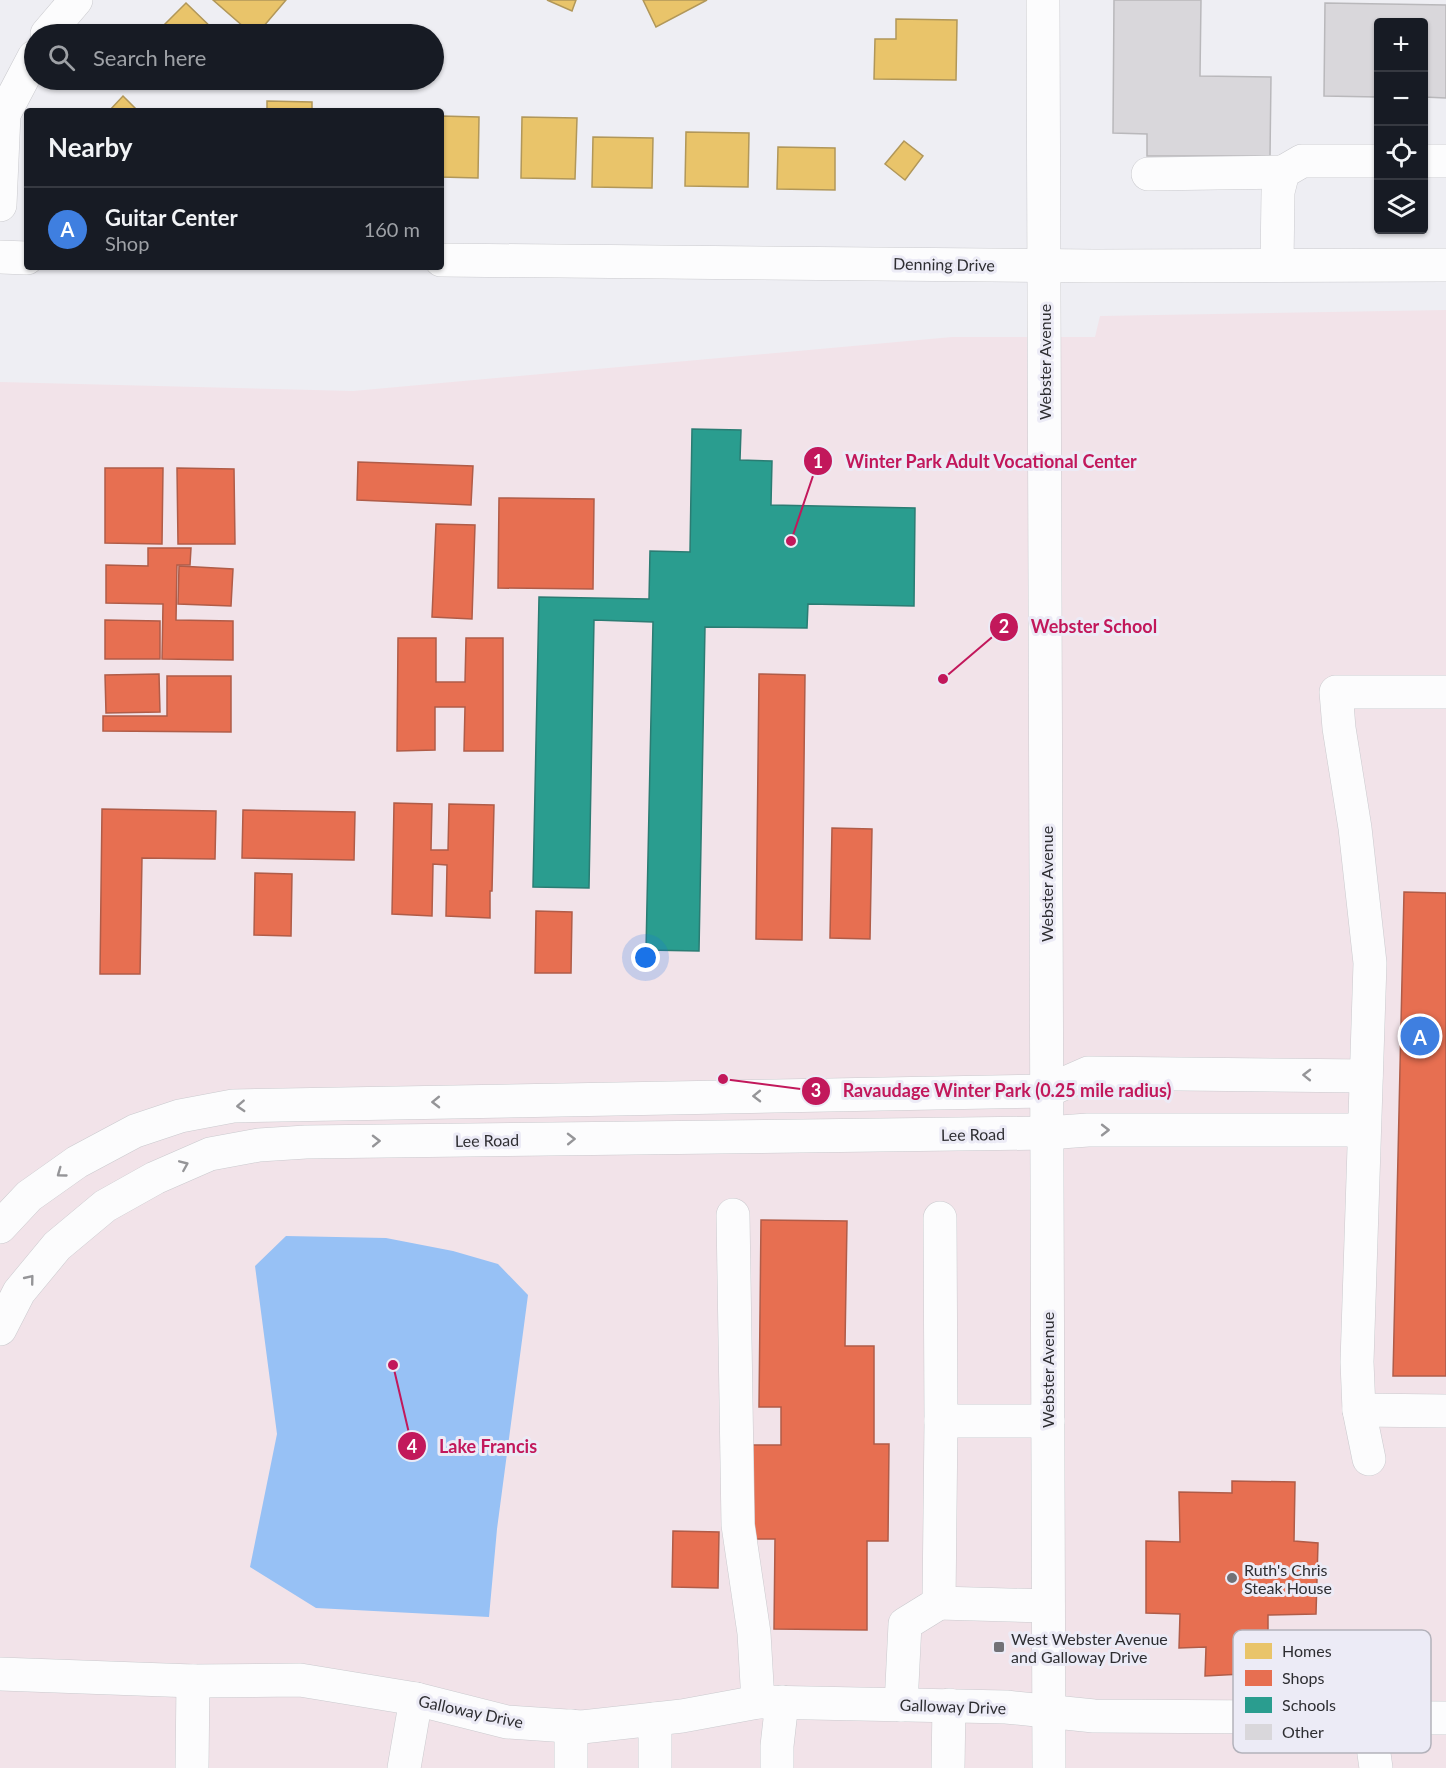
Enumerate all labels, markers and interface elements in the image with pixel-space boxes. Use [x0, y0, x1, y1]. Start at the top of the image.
map controls [1374, 18, 1428, 234]
button: + [1374, 18, 1428, 72]
search box [24, 24, 444, 90]
icon: search [45, 41, 78, 74]
text: Search here [93, 44, 206, 71]
button: − [1374, 72, 1428, 126]
button: locate [1374, 126, 1428, 180]
text: Nearby [48, 131, 133, 163]
button: layers [1374, 180, 1428, 234]
text: Guitar Center [105, 204, 238, 231]
text: A [61, 217, 74, 241]
text: 160 m [364, 217, 420, 241]
text: Shop [105, 231, 149, 255]
street label: Denning Drive [893, 254, 995, 274]
street label: Webster Avenue [1035, 304, 1054, 420]
callout: Winter Park Adult Vocational Center [803, 443, 1150, 479]
text: 1 [813, 450, 823, 472]
text: Winter Park Adult Vocational Center [845, 450, 1137, 472]
callout: Webster School [989, 609, 1170, 645]
text: 2 [999, 615, 1009, 637]
text: Webster School [1031, 615, 1157, 637]
street label: Webster Avenue [1037, 826, 1056, 942]
your location [631, 943, 660, 972]
pin: A [1400, 1014, 1440, 1058]
one-way arrow [1303, 1069, 1312, 1081]
callout: Ravaudage Winter Park (0.25 mile radius) [801, 1073, 1184, 1109]
text: 3 [811, 1079, 821, 1101]
text: Ravaudage Winter Park (0.25 mile radius) [843, 1079, 1171, 1101]
one-way arrow [753, 1090, 762, 1102]
one-way arrow [432, 1095, 441, 1108]
one-way arrow [237, 1099, 246, 1112]
street label: Lee Road [941, 1124, 1005, 1144]
one-way arrow [1100, 1124, 1109, 1136]
street label: Lee Road [455, 1130, 519, 1150]
one-way arrow [567, 1133, 576, 1145]
one-way arrow [372, 1135, 381, 1147]
one-way arrow [178, 1160, 189, 1172]
one-way arrow [57, 1166, 68, 1177]
one-way arrow [22, 1275, 33, 1286]
street label: Webster Avenue [1038, 1312, 1057, 1428]
callout: Lake Francis [397, 1428, 549, 1464]
text: 4 [407, 1435, 417, 1457]
text: Lake Francis [439, 1435, 537, 1457]
place label: Ruth's Chris Steak House [1244, 1560, 1332, 1597]
marker: Ruth's Chris Steak House [1225, 1571, 1239, 1585]
place label: West Webster Avenue and Galloway Drive [1011, 1629, 1168, 1666]
legend [1233, 1630, 1431, 1753]
marker: West Webster Avenue and Galloway Drive [992, 1640, 1006, 1654]
text: Homes [1282, 1641, 1332, 1660]
text: Shops [1282, 1668, 1325, 1687]
street label: Galloway Drive [417, 1691, 525, 1731]
street label: Galloway Drive [899, 1695, 1007, 1717]
text: Schools [1282, 1695, 1336, 1714]
text: Other [1282, 1722, 1324, 1741]

